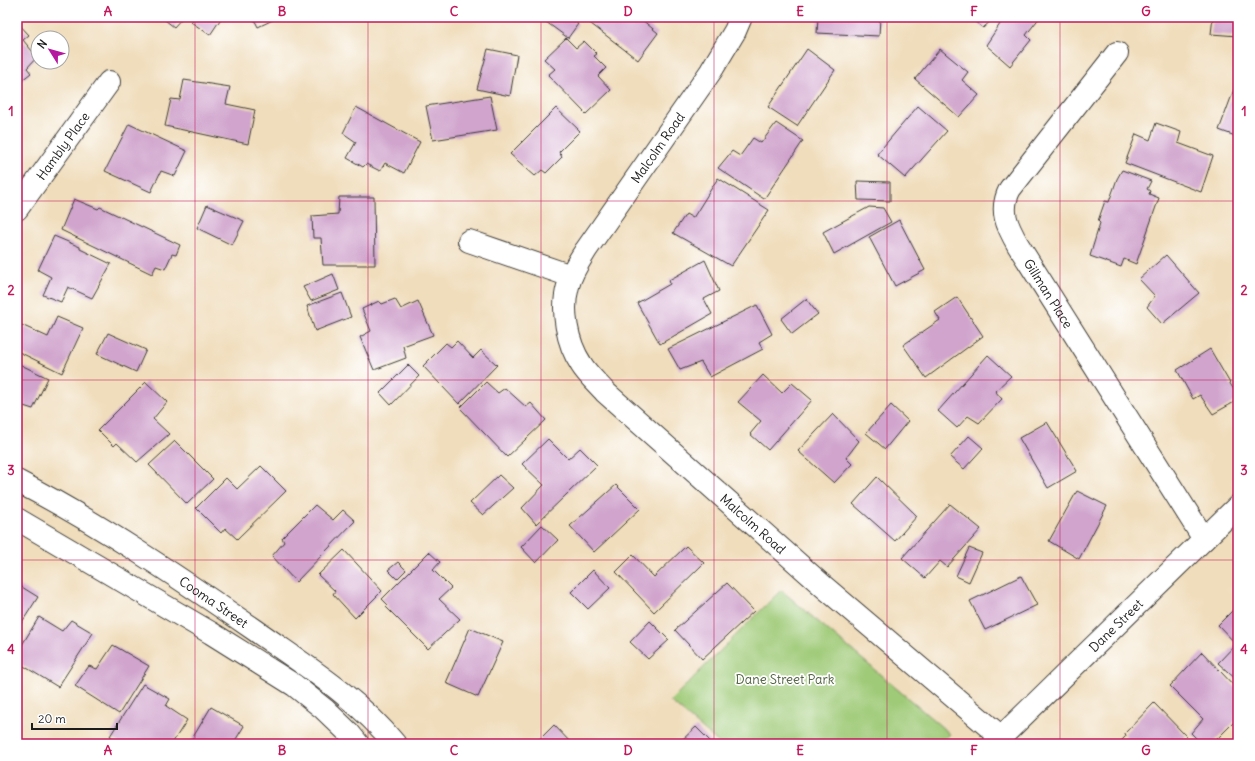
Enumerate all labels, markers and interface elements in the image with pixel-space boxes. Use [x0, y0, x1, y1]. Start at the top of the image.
text: A [104, 3, 113, 20]
text: B [278, 3, 287, 20]
text: C [450, 3, 459, 20]
text: D [623, 3, 633, 20]
text: E [796, 3, 804, 20]
text: F [970, 3, 978, 20]
text: G [1141, 3, 1151, 20]
north arrow [30, 30, 70, 70]
text: N [34, 37, 50, 51]
text: 1 [8, 103, 14, 120]
text: 1 [1241, 103, 1247, 120]
street label: Hambly Place [32, 108, 93, 183]
street label: Malcolm Road [627, 109, 689, 187]
street label: Gillman Place [1020, 255, 1077, 331]
text: 2 [7, 282, 15, 299]
text: 2 [1240, 282, 1248, 299]
text: 3 [7, 462, 15, 479]
text: 3 [1240, 462, 1248, 479]
street label: Malcolm Road [717, 490, 790, 558]
street label: Cooma Street [176, 572, 252, 632]
street label: Dane Street [1085, 595, 1147, 655]
text: 4 [7, 641, 15, 658]
text: 4 [1240, 641, 1248, 658]
park label: Dane Street Park [736, 671, 835, 688]
scale bar [32, 705, 117, 731]
text: 20 m [38, 711, 66, 726]
text: A [104, 742, 113, 759]
text: B [278, 742, 287, 759]
text: C [450, 742, 459, 759]
text: D [623, 742, 633, 759]
text: E [796, 742, 804, 759]
text: F [970, 742, 978, 759]
text: G [1141, 742, 1151, 759]

